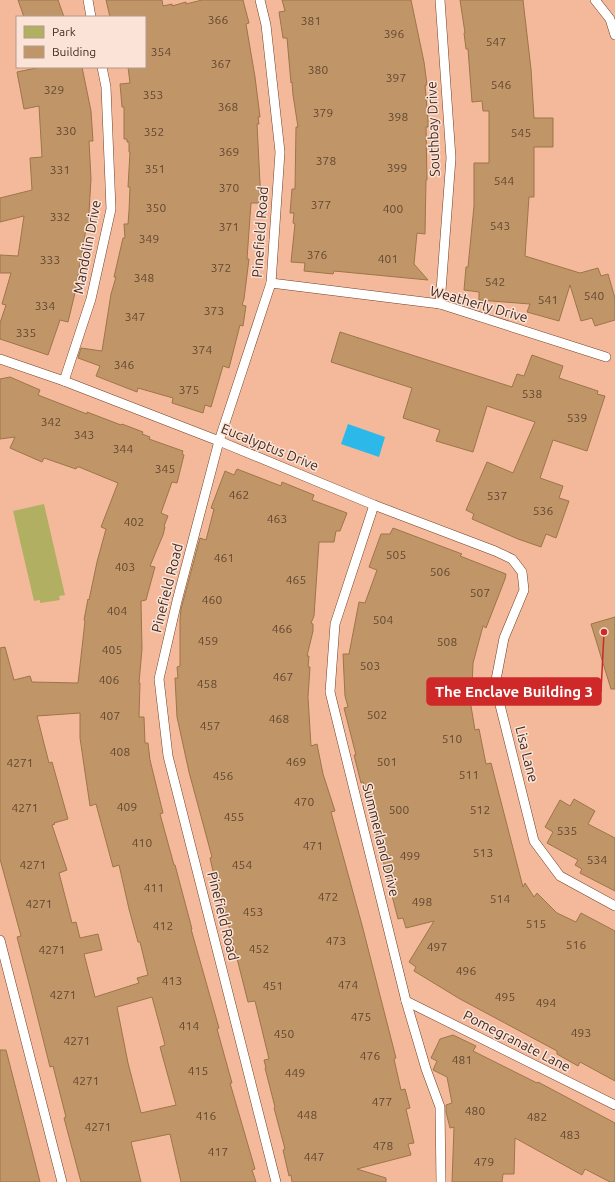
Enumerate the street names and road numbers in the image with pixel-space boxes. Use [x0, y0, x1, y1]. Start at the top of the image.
street label: Southbay Drive [423, 81, 443, 177]
street label: Pinefield Road [249, 186, 271, 278]
street label: Mandolin Drive [70, 199, 104, 295]
street label: Weatherly Drive [428, 282, 530, 326]
street label: Eucalyptus Drive [219, 420, 321, 474]
street label: Pinefield Road [148, 542, 186, 634]
street label: Lisa Lane [512, 724, 542, 784]
street label: Summerland Drive [359, 782, 403, 898]
street label: Pinefield Road [204, 870, 242, 962]
street label: Pomegranate Lane [461, 1007, 573, 1075]

